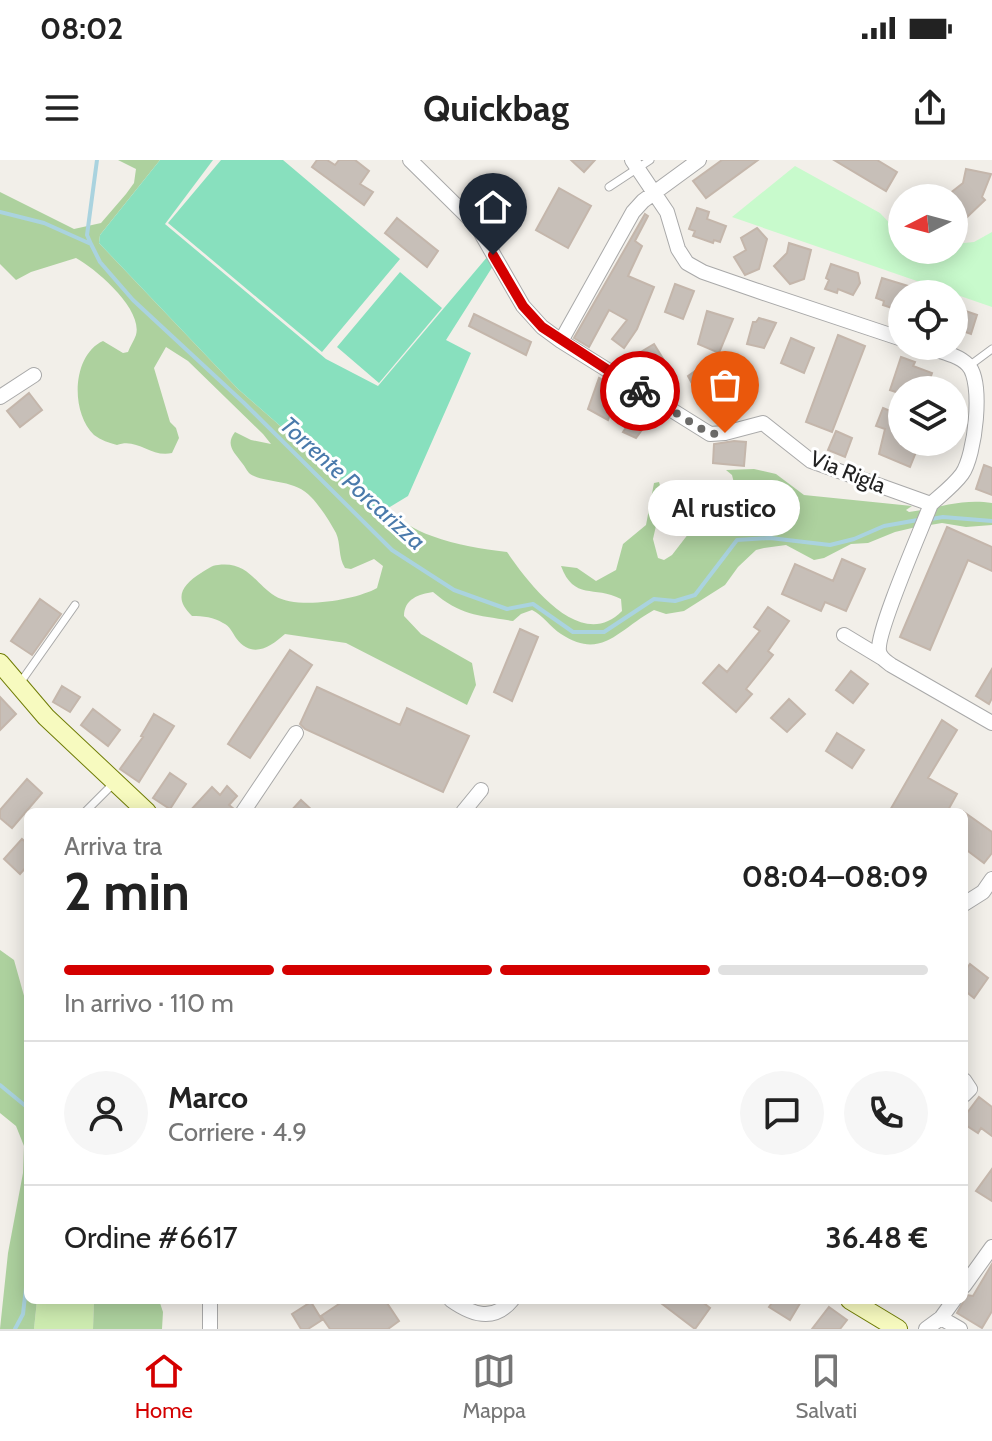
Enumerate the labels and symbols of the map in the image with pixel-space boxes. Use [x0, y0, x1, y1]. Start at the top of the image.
pin [459, 173, 527, 255]
north arrow [888, 184, 968, 264]
courier [600, 351, 680, 431]
pin [691, 351, 759, 433]
water label: Torrente Porcarizza [274, 410, 432, 556]
street label: Via Rigla [806, 445, 890, 499]
callout: Al rustico [649, 481, 801, 537]

